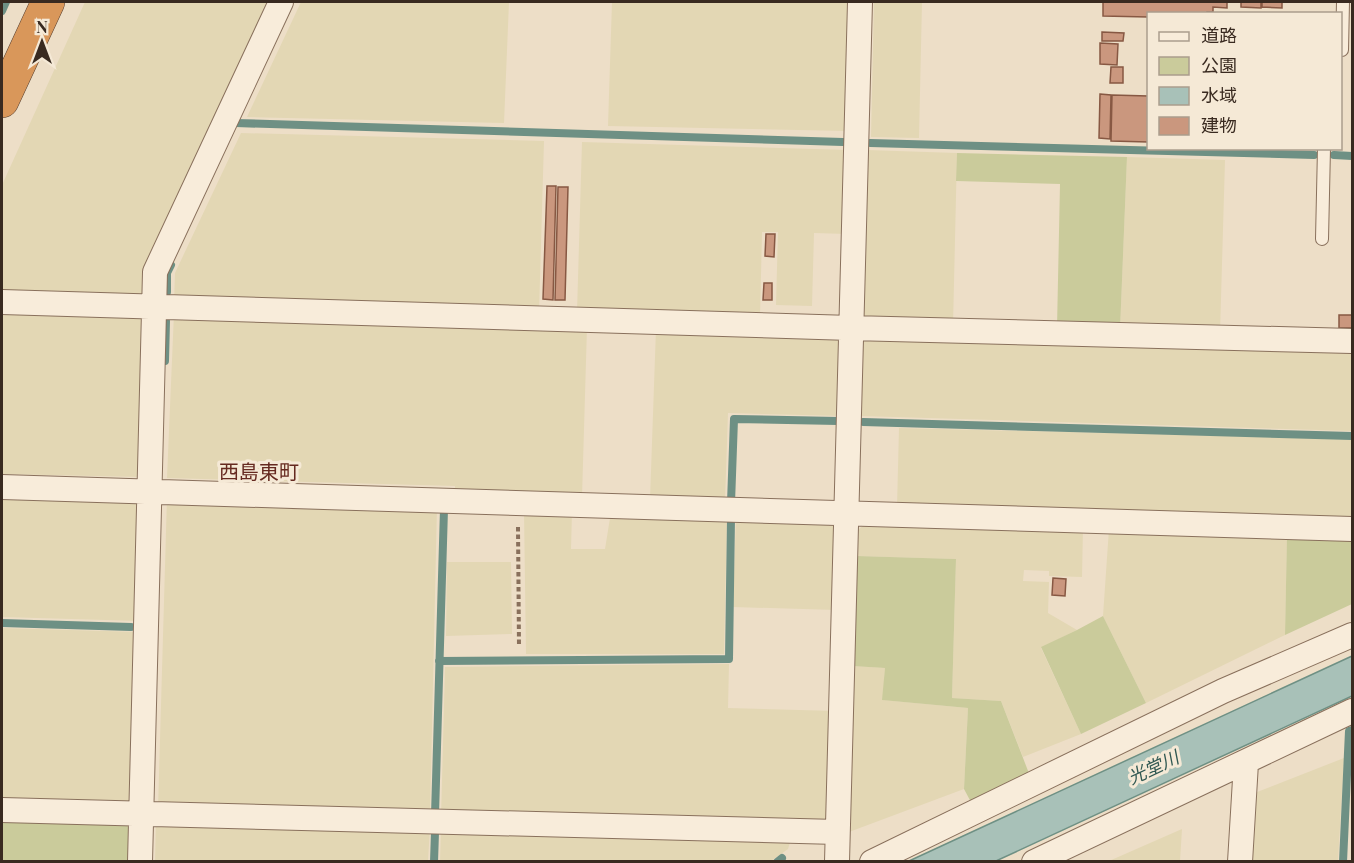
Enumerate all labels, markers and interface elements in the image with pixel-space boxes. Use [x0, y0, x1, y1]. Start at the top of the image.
north arrow [12, 12, 72, 72]
legend [1147, 12, 1342, 150]
text: N [36, 16, 48, 37]
text: 道路 [1201, 23, 1237, 47]
text: 公園 [1201, 53, 1237, 77]
text: 水域 [1201, 83, 1237, 107]
text: 建物 [1201, 113, 1237, 137]
district label: 西島東町 [219, 457, 299, 484]
water label: 光堂川 [1123, 744, 1184, 789]

